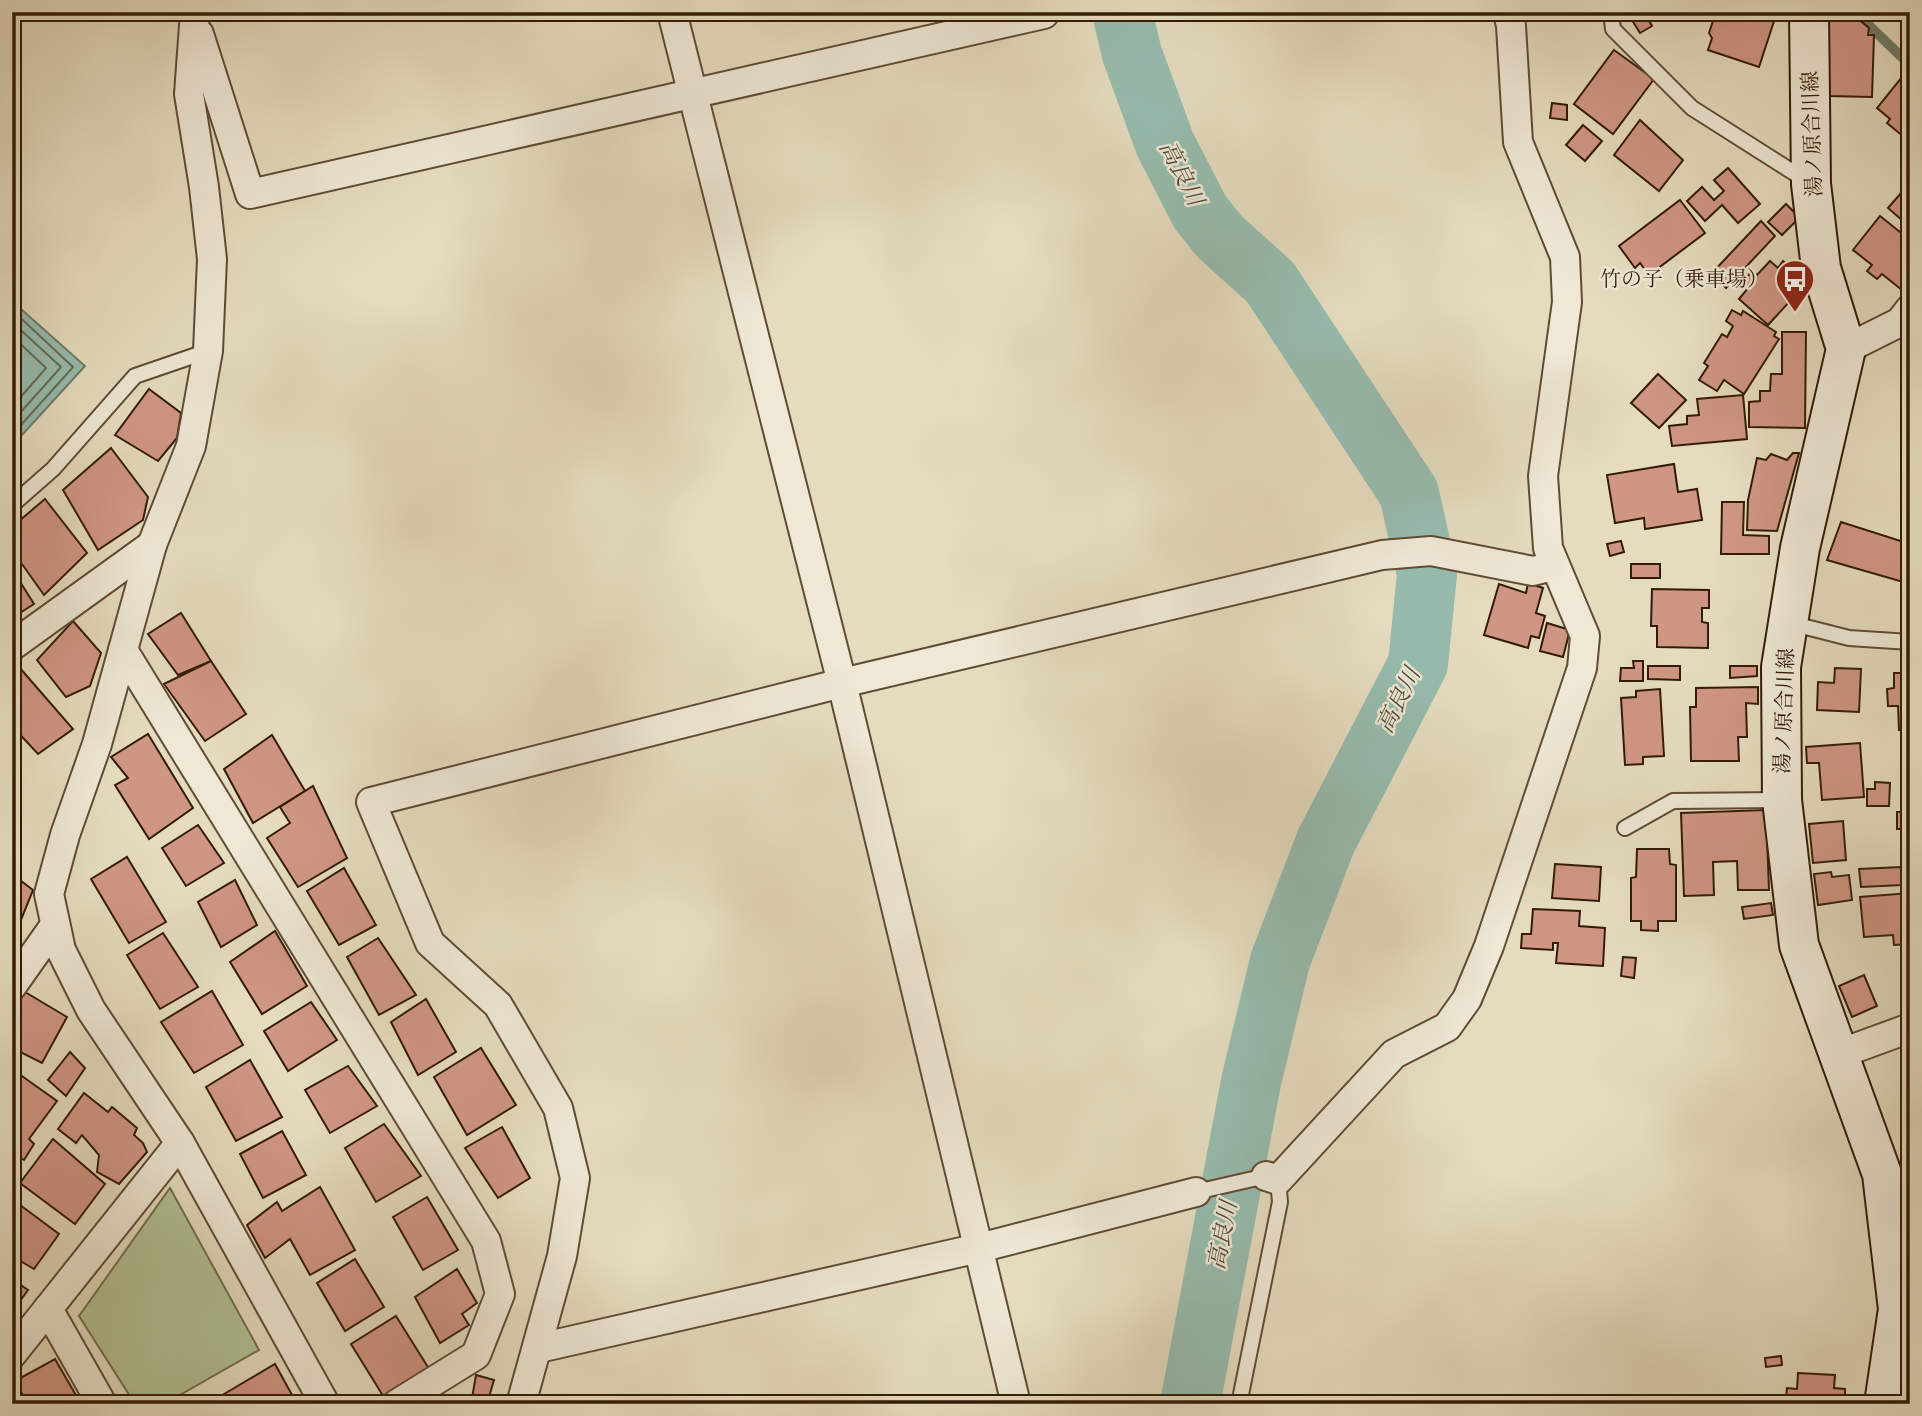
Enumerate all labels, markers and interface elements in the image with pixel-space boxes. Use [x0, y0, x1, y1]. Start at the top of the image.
street label: 湯ノ原合川線 [1797, 70, 1831, 197]
water label: 高良川 [1149, 136, 1211, 215]
bus stop icon: 竹の子（乗車場） [1774, 258, 1816, 313]
place label: 竹の子（乗車場） [1600, 266, 1768, 296]
street label: 湯ノ原合川線 [1769, 648, 1803, 775]
water label: 高良川 [1370, 660, 1432, 739]
water label: 高良川 [1202, 1196, 1248, 1272]

